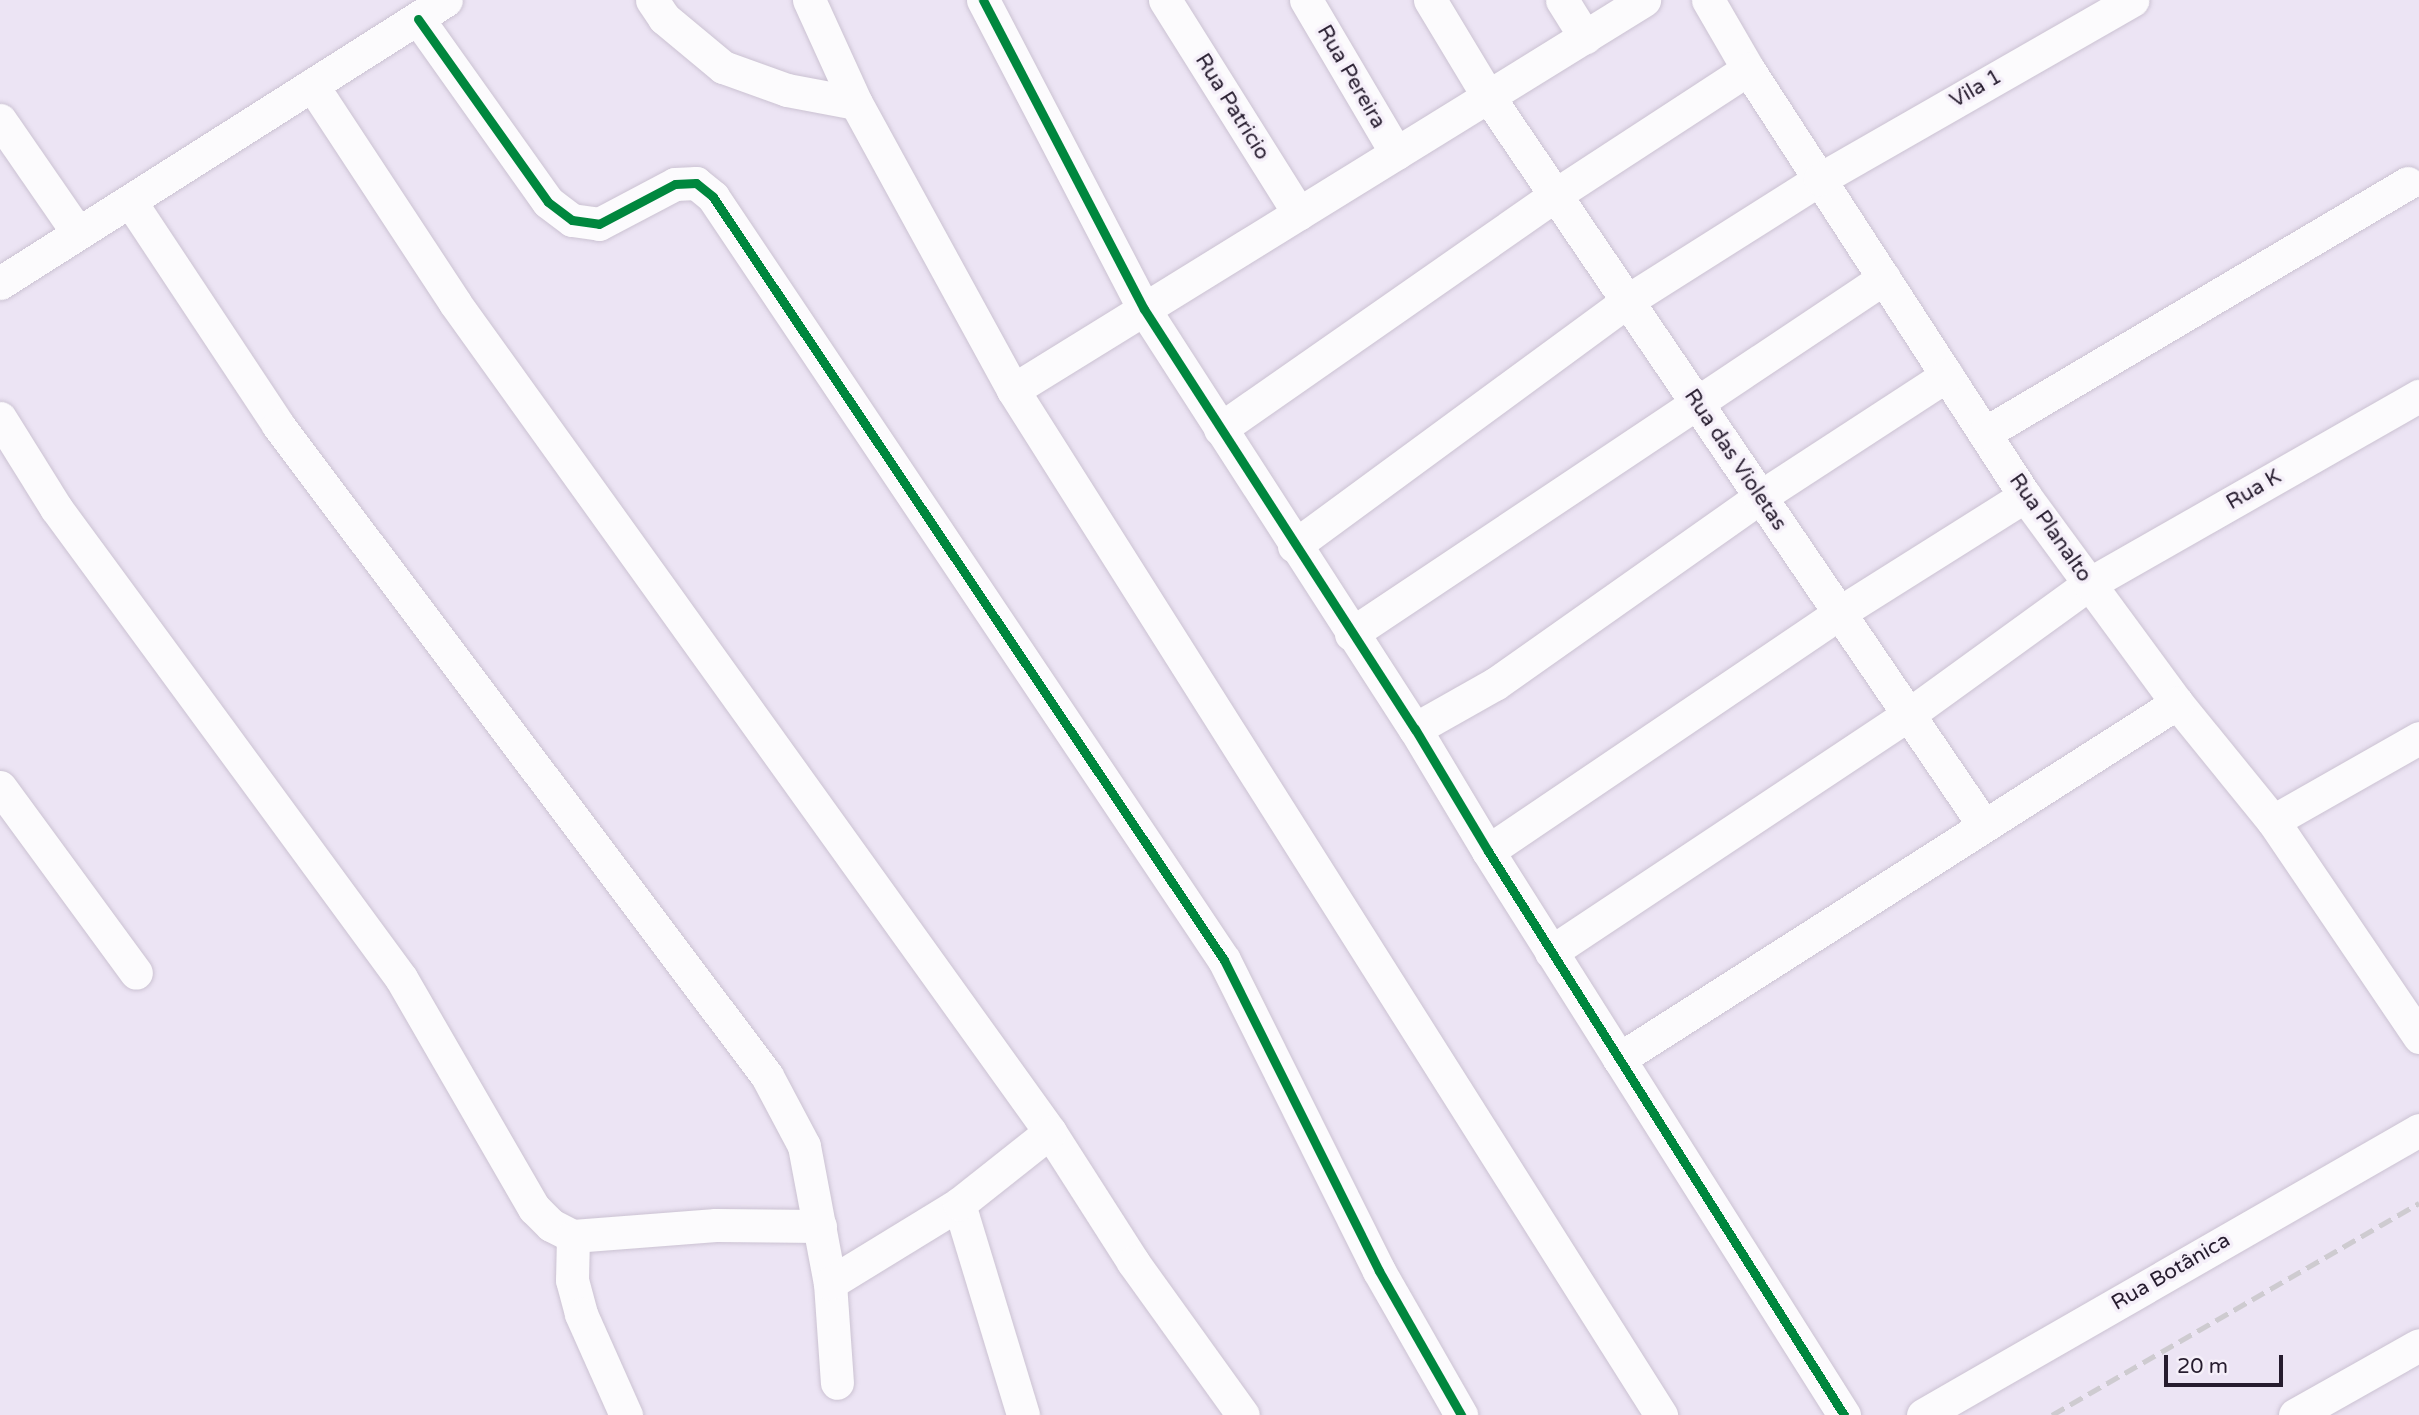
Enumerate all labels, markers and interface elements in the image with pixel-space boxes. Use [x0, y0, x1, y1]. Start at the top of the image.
street label: Rua Pereira [1311, 21, 1391, 133]
street label: Rua Patricio [1189, 49, 1275, 165]
street label: Vila 1 [1946, 64, 2006, 114]
street label: Rua das Violetas [1678, 385, 1792, 535]
street label: Rua K [2222, 464, 2286, 516]
street label: Rua Planalto [2003, 469, 2097, 587]
street label: Rua Botânica [2107, 1228, 2235, 1316]
scale bar [2167, 1342, 2286, 1386]
text: 20 m [2177, 1354, 2228, 1379]

